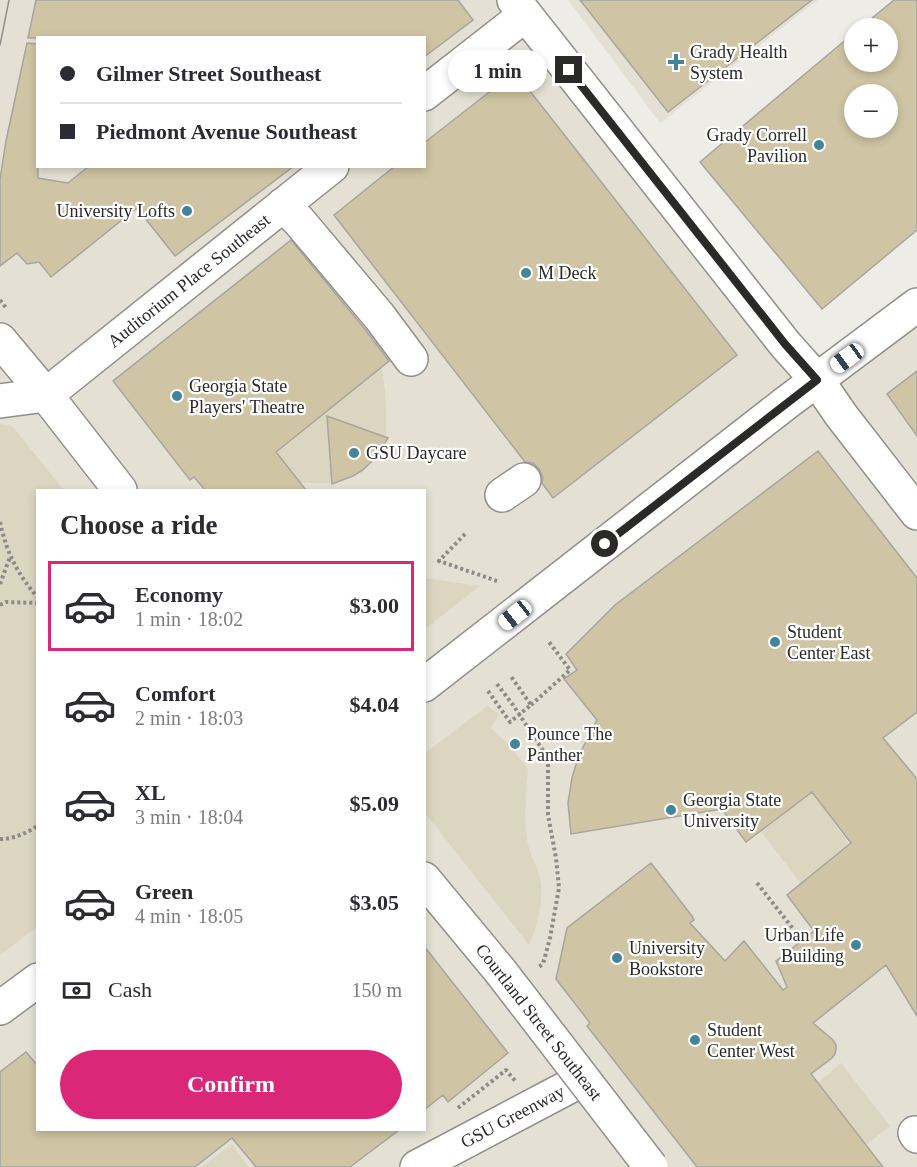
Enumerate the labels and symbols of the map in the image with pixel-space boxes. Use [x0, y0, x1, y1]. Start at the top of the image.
place label: Grady Health System [690, 42, 787, 83]
callout: 1 min [449, 49, 548, 91]
marker: Grady Health System [667, 53, 685, 71]
route end [555, 56, 582, 83]
place label: Grady Correll Pavilion [707, 125, 807, 166]
marker: Grady Correll Pavilion [812, 138, 826, 152]
place label: University Lofts [57, 201, 175, 221]
marker: University Lofts [180, 204, 194, 218]
street label: Auditorium Place Southeast [104, 210, 274, 352]
place label: M Deck [538, 263, 596, 283]
marker: M Deck [519, 266, 533, 280]
car [827, 340, 867, 376]
place label: Georgia State Players' Theatre [189, 376, 304, 417]
marker: Georgia State Players' Theatre [170, 389, 184, 403]
place label: GSU Daycare [366, 443, 466, 463]
marker: GSU Daycare [347, 446, 361, 460]
route start [591, 530, 618, 557]
car [495, 597, 535, 633]
place label: Student Center East [787, 622, 870, 663]
marker: Student Center East [768, 635, 782, 649]
place label: Pounce The Panther [527, 724, 612, 765]
marker: Pounce The Panther [508, 737, 522, 751]
place label: Georgia State University [683, 790, 781, 831]
marker: Georgia State University [664, 803, 678, 817]
place label: Urban Life Building [765, 925, 844, 966]
place label: University Bookstore [629, 938, 705, 979]
marker: Urban Life Building [849, 938, 863, 952]
street label: Courtland Street Southeast [472, 940, 606, 1104]
marker: University Bookstore [610, 951, 624, 965]
place label: Student Center West [707, 1020, 795, 1061]
marker: Student Center West [688, 1033, 702, 1047]
street label: GSU Greenway [457, 1081, 568, 1152]

